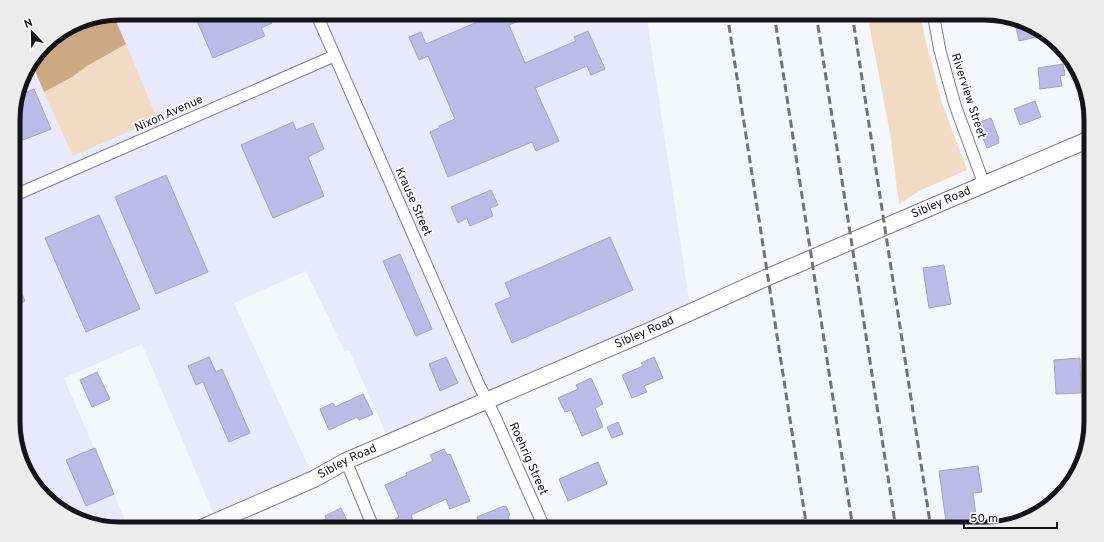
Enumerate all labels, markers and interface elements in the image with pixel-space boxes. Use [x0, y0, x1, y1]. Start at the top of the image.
north arrow [12, 12, 52, 52]
text: N [22, 16, 35, 32]
street label: Riverview Street [947, 51, 989, 141]
street label: Nixon Avenue [132, 92, 206, 136]
street label: Krause Street [391, 165, 435, 239]
street label: Sibley Road [909, 183, 974, 223]
street label: Sibley Road [612, 313, 677, 353]
street label: Roehrig Street [505, 420, 551, 498]
street label: Sibley Road [315, 441, 379, 483]
scale bar [964, 504, 1057, 530]
text: 50 m [970, 511, 998, 527]

